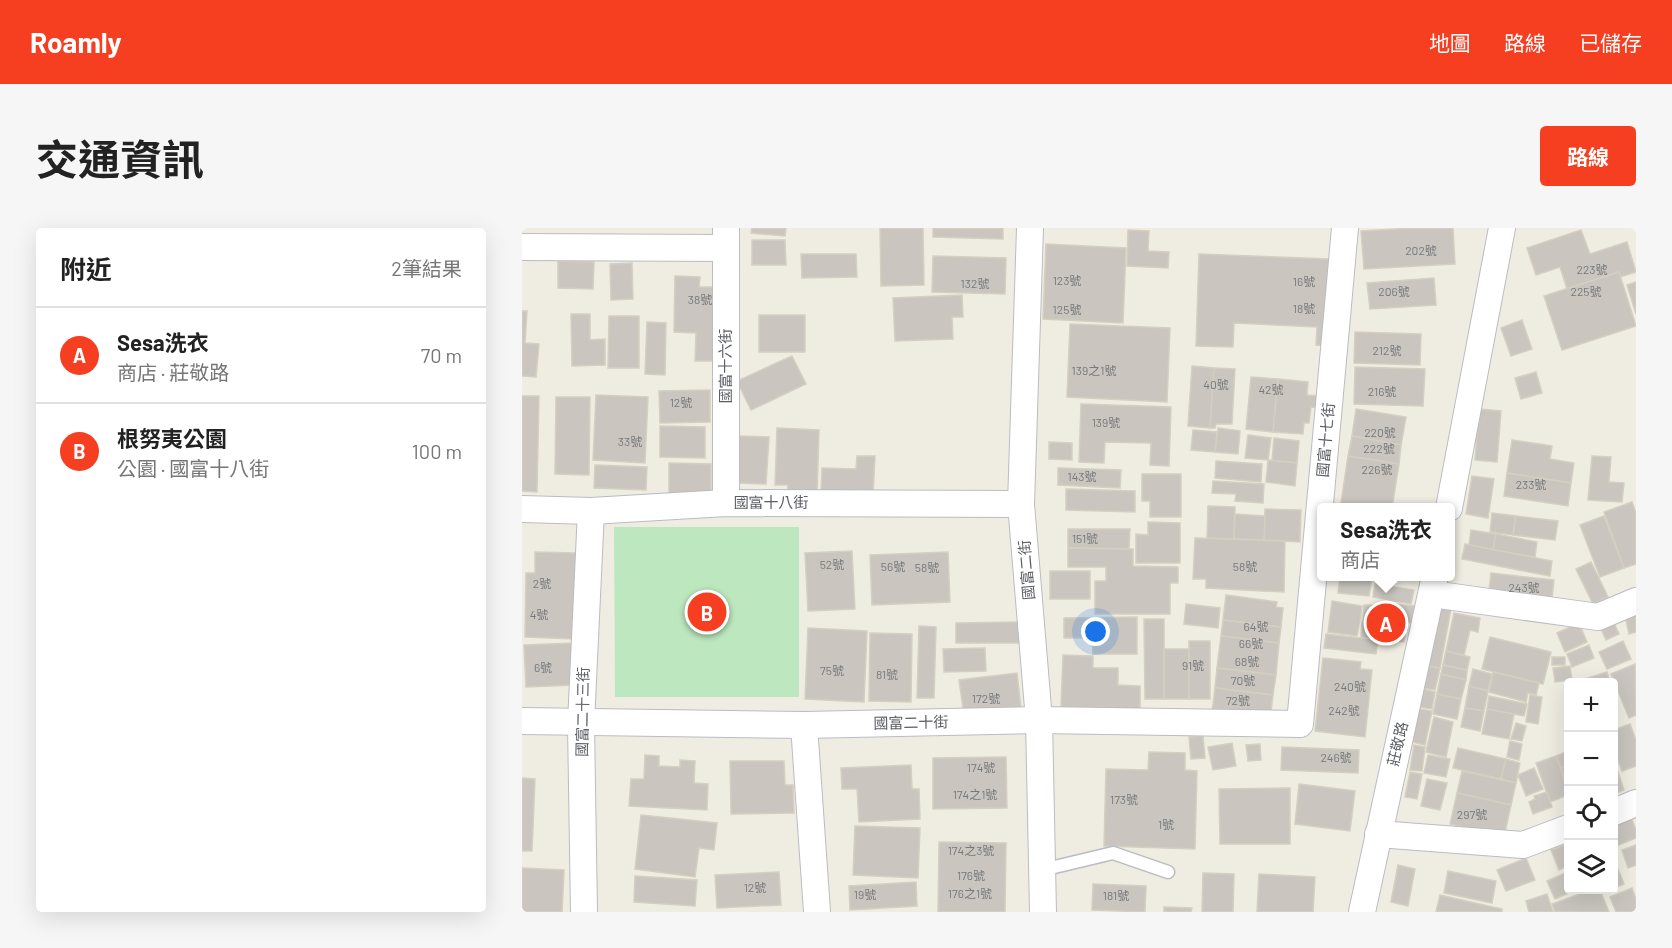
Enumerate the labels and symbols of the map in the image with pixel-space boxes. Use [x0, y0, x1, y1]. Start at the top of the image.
house number: 202號 [1405, 243, 1437, 257]
house number: 223號 [1577, 262, 1607, 276]
house number: 123號 [1053, 273, 1081, 287]
house number: 16號 [1293, 274, 1315, 288]
house number: 132號 [961, 276, 989, 290]
house number: 206號 [1378, 284, 1410, 298]
house number: 225號 [1570, 284, 1602, 298]
house number: 38號 [688, 292, 712, 306]
house number: 18號 [1293, 301, 1315, 315]
house number: 125號 [1053, 302, 1081, 316]
street label: 國富十六街 [716, 328, 734, 404]
house number: 212號 [1373, 343, 1401, 357]
house number: 139之1號 [1072, 363, 1116, 377]
house number: 40號 [1203, 377, 1229, 391]
house number: 42號 [1258, 382, 1284, 396]
house number: 216號 [1368, 384, 1396, 398]
house number: 12號 [670, 395, 692, 409]
street label: 國富十七街 [1313, 402, 1337, 478]
house number: 139號 [1092, 415, 1120, 429]
house number: 220號 [1364, 425, 1396, 439]
house number: 33號 [618, 434, 642, 448]
house number: 222號 [1363, 441, 1395, 455]
house number: 226號 [1361, 462, 1393, 476]
house number: 143號 [1068, 469, 1097, 483]
house number: 233號 [1516, 477, 1546, 491]
street label: 國富十八街 [733, 493, 809, 511]
house number: 151號 [1072, 531, 1098, 545]
street label: 國富二街 [1014, 539, 1038, 601]
house number: 52號 [820, 557, 844, 571]
house number: 56號 [881, 559, 905, 573]
house number: 58號 [1233, 559, 1257, 573]
house number: 58號 [915, 560, 939, 574]
house number: 2號 [533, 576, 551, 590]
house number: 243號 [1508, 580, 1540, 594]
pin: B [688, 590, 726, 634]
pin: A [1366, 600, 1406, 646]
house number: 4號 [530, 607, 548, 621]
your location [1081, 617, 1110, 646]
house number: 64號 [1244, 619, 1268, 633]
house number: 66號 [1239, 636, 1263, 650]
house number: 68號 [1235, 654, 1259, 668]
house number: 91號 [1182, 658, 1204, 672]
house number: 6號 [534, 660, 552, 674]
house number: 75號 [820, 663, 844, 677]
street label: 國富二十三街 [572, 667, 592, 757]
house number: 81號 [876, 667, 898, 681]
house number: 70號 [1231, 673, 1255, 687]
house number: 240號 [1334, 679, 1366, 693]
house number: 172號 [972, 691, 1000, 705]
house number: 72號 [1226, 693, 1250, 707]
house number: 242號 [1328, 703, 1360, 717]
street label: 國富二十街 [873, 712, 949, 732]
street label: 莊敬路 [1383, 720, 1411, 768]
house number: 246號 [1320, 750, 1352, 764]
house number: 174號 [967, 760, 995, 774]
house number: 174之1號 [953, 787, 997, 801]
house number: 173號 [1110, 792, 1138, 806]
house number: 297號 [1457, 807, 1487, 821]
house number: 1號 [1158, 817, 1174, 831]
house number: 174之3號 [948, 843, 994, 857]
house number: 176號 [957, 868, 985, 882]
house number: 12號 [744, 880, 766, 894]
house number: 176之1號 [948, 886, 992, 900]
house number: 19號 [854, 887, 876, 901]
house number: 181號 [1103, 888, 1129, 902]

